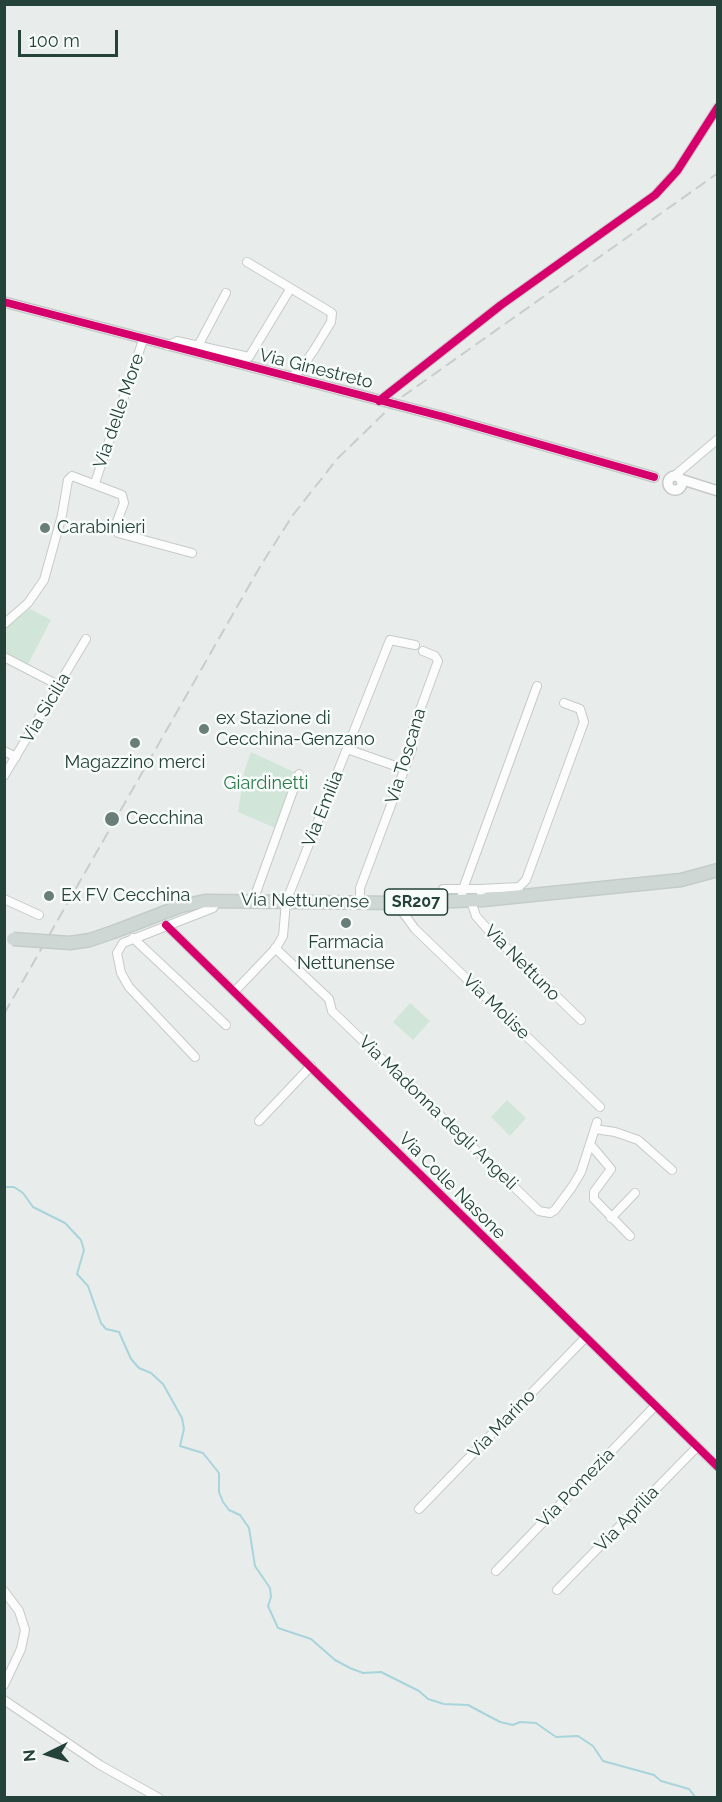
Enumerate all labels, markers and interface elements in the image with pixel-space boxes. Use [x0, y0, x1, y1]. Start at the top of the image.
scale bar [21, 18, 122, 56]
text: 100 m [29, 30, 80, 51]
street label: Via Ginestreto [257, 344, 375, 394]
street label: Via delle More [89, 351, 149, 471]
place label: Carabinieri [57, 517, 146, 539]
marker: Carabinieri [38, 521, 52, 535]
street label: Via Sicilia [17, 669, 75, 747]
street label: Via Toscana [381, 706, 431, 806]
place label: ex Stazione di Cecchina-Genzano [216, 708, 375, 750]
marker: ex Stazione di Cecchina-Genzano [197, 722, 211, 736]
marker: Magazzino merci [128, 736, 142, 750]
place label: Magazzino merci [65, 752, 205, 774]
street label: Via Emilia [298, 768, 348, 850]
park label: Giardinetti [224, 773, 308, 795]
place label: Cecchina [126, 808, 203, 830]
marker: Cecchina [103, 810, 121, 828]
place label: Ex FV Cecchina [61, 885, 190, 907]
marker: Ex FV Cecchina [42, 889, 56, 903]
street label: Via Nettunense [241, 889, 369, 913]
road number: SR207 [384, 889, 448, 915]
marker: Farmacia Nettunense [339, 916, 353, 930]
street label: Via Nettuno [479, 920, 565, 1006]
place label: Farmacia Nettunense [297, 932, 395, 974]
street label: Via Molise [458, 970, 534, 1044]
street label: Via Madonna degli Angeli [354, 1031, 522, 1195]
street label: Via Colle Nasone [394, 1128, 510, 1244]
street label: Via Marino [464, 1385, 540, 1463]
street label: Via Pomezia [533, 1444, 619, 1532]
street label: Via Aprilia [591, 1482, 663, 1556]
north arrow [18, 1724, 78, 1784]
text: N [20, 1749, 40, 1763]

